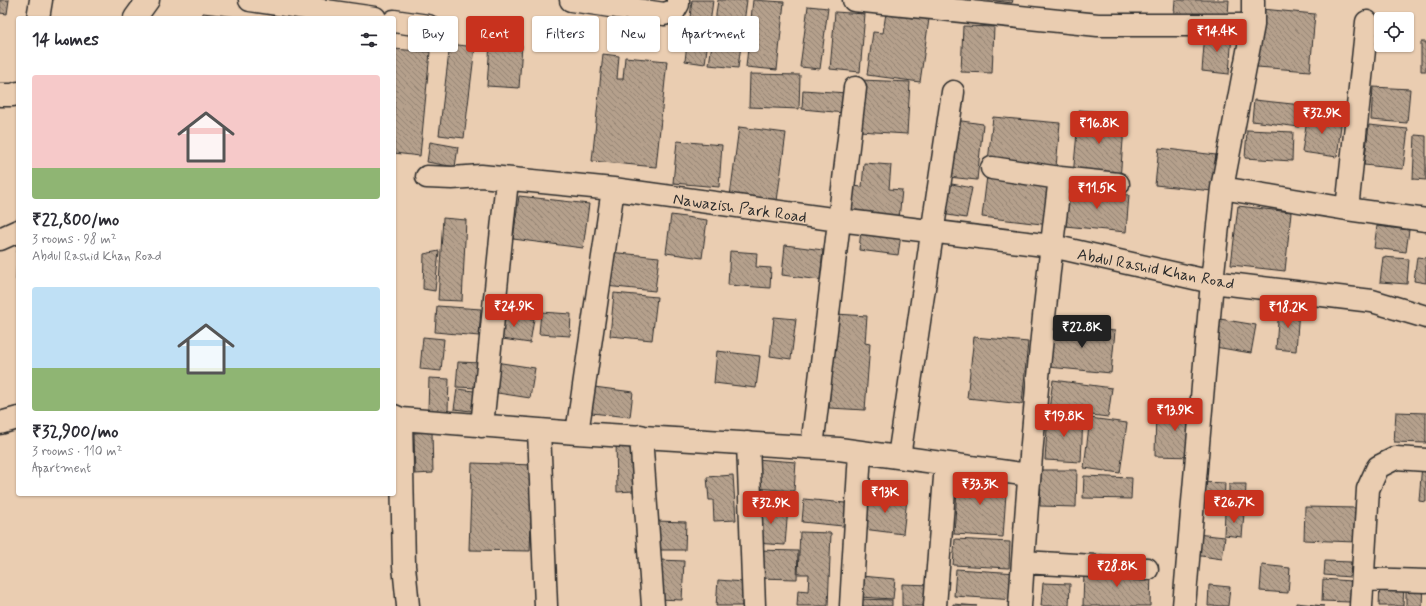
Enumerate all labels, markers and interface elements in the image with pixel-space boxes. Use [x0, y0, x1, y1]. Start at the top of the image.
map controls [1374, 12, 1414, 52]
button: locate [1374, 12, 1414, 52]
chip: Buy [408, 16, 458, 52]
chip: Rent [466, 16, 524, 52]
chip: Filters [532, 16, 599, 52]
chip: New [607, 16, 660, 52]
chip: Apartment [668, 16, 759, 52]
pin: ₹14.4K [1184, 19, 1250, 53]
text: ₹14.4K [1197, 23, 1237, 40]
text: 14 homes [32, 29, 99, 51]
icon: filters [358, 29, 380, 51]
icon: home [170, 101, 242, 173]
pin: ₹32.9K [1289, 101, 1355, 135]
text: ₹32.9K [1303, 105, 1341, 122]
pin: ₹16.8K [1066, 111, 1132, 145]
text: ₹16.8K [1079, 115, 1119, 132]
pin: ₹11.5K [1064, 176, 1130, 210]
text: ₹11.5K [1078, 180, 1116, 197]
street label: Nawazish Park Road [672, 189, 808, 228]
text: ₹22,800/mo [32, 209, 119, 231]
text: 3 rooms · 98 m² [32, 231, 117, 248]
street label: Abdul Rashid Khan Road [1075, 244, 1236, 295]
text: Abdul Rashid Khan Road [32, 248, 162, 265]
pin: ₹24.9K [481, 294, 547, 328]
pin: ₹18.2K [1255, 295, 1321, 329]
text: ₹24.9K [494, 298, 534, 315]
text: ₹18.2K [1269, 299, 1307, 316]
icon: home [170, 313, 242, 385]
pin: ₹22.8K [1049, 315, 1115, 349]
text: ₹22.8K [1062, 319, 1102, 336]
pin: ₹13.9K [1142, 398, 1208, 432]
text: ₹13.9K [1157, 402, 1194, 419]
pin: ₹19.8K [1031, 404, 1097, 438]
text: ₹19.8K [1044, 408, 1084, 425]
text: ₹32,900/mo [32, 421, 118, 443]
text: 3 rooms · 110 m² [32, 443, 122, 460]
text: Apartment [32, 460, 91, 477]
pin: ₹33.3K [947, 472, 1013, 506]
text: ₹33.3K [962, 476, 998, 493]
pin: ₹13K [861, 480, 909, 514]
text: ₹13K [871, 484, 899, 501]
pin: ₹26.7K [1201, 490, 1267, 524]
pin: ₹32.9K [738, 491, 804, 525]
text: ₹26.7K [1214, 494, 1254, 511]
text: ₹32.9K [752, 495, 790, 512]
pin: ₹28.8K [1084, 554, 1150, 588]
text: ₹28.8K [1097, 558, 1137, 575]

